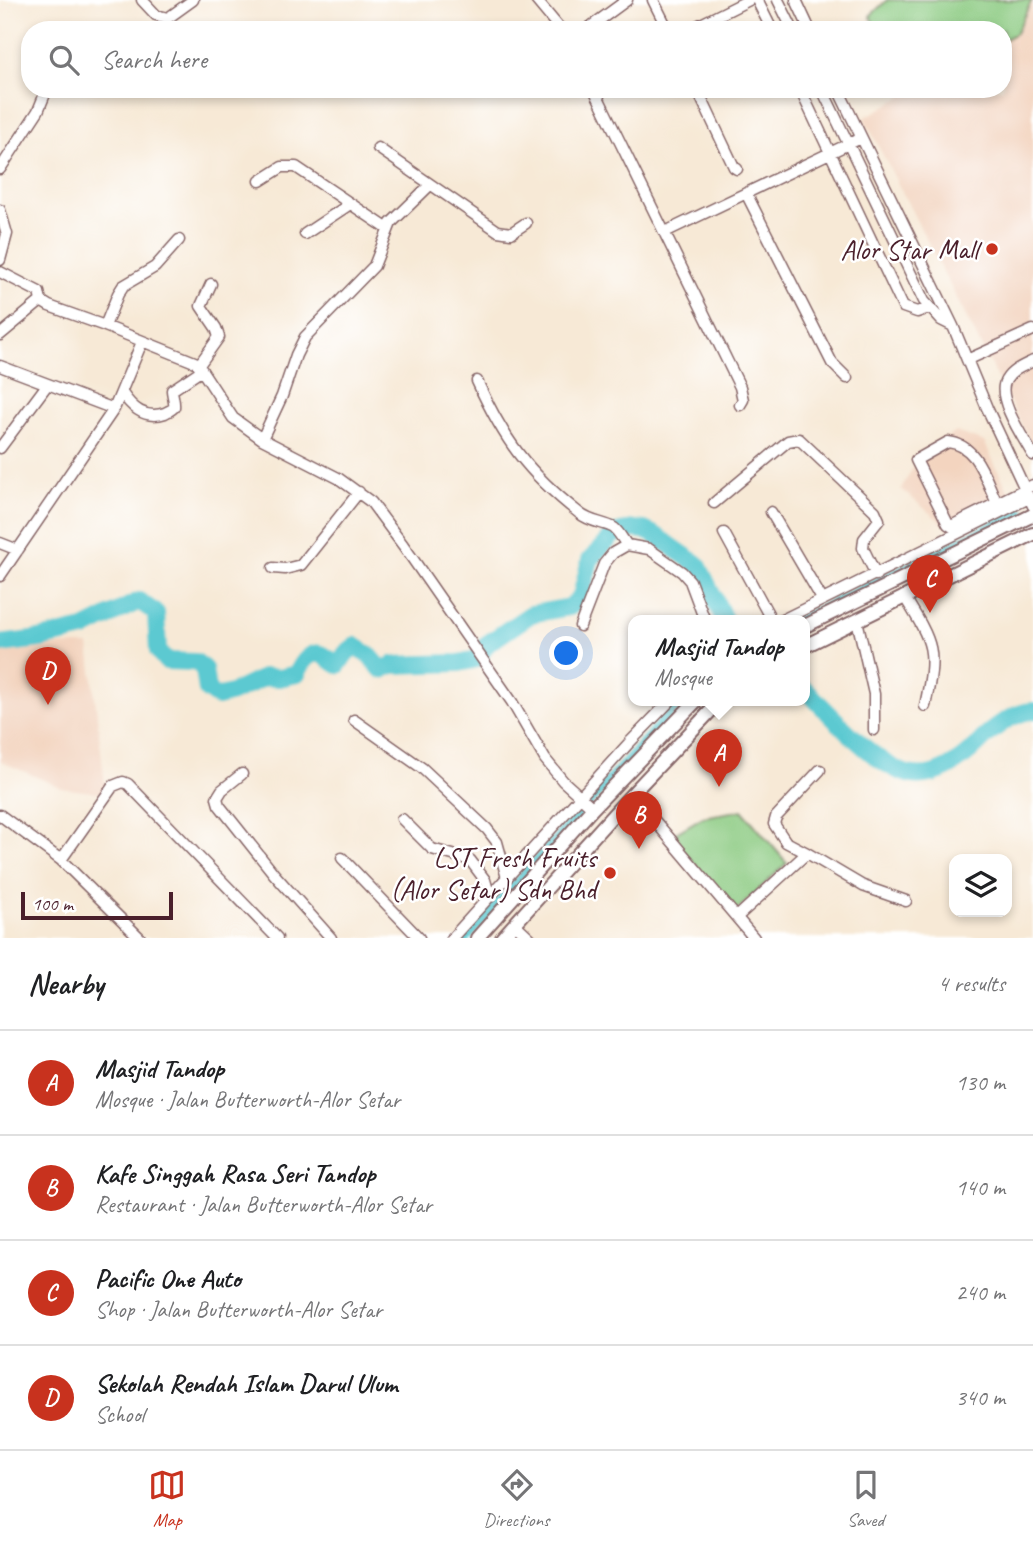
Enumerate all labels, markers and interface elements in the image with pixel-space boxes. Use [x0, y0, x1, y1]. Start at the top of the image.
search box [21, 21, 1012, 98]
icon: search [45, 41, 83, 79]
text: Search here [101, 43, 207, 76]
place label: Alor Star Mall [840, 232, 983, 267]
marker: Alor Star Mall [984, 241, 1000, 257]
pin: C [907, 555, 953, 613]
popup [628, 615, 810, 706]
text: Masjid Tandop [655, 630, 783, 663]
your location [549, 636, 583, 670]
pin: D [25, 647, 71, 705]
text: Mosque [655, 663, 712, 692]
pin: A [696, 729, 742, 787]
pin: B [616, 791, 662, 849]
place label: LST Fresh Fruits (Alor Setar) Sdn Bhd [390, 840, 600, 907]
map controls [949, 854, 1012, 917]
button: layers [949, 854, 1012, 917]
marker: LST Fresh Fruits (Alor Setar) Sdn Bhd [602, 865, 618, 881]
scale bar [21, 889, 173, 921]
text: 100 m [32, 892, 73, 916]
text: Nearby [28, 965, 104, 1003]
text: 4 results [938, 969, 1005, 998]
text: Masjid Tandop [95, 1052, 224, 1085]
text: A [45, 1068, 57, 1097]
text: 130 m [956, 1068, 1005, 1097]
text: Mosque · Jalan Butterworth-Alor Setar [95, 1085, 400, 1114]
text: Kafe Singgah Rasa Seri Tandop [95, 1157, 375, 1190]
text: B [45, 1173, 57, 1202]
text: 140 m [956, 1173, 1005, 1202]
text: Restaurant · Jalan Butterworth-Alor Setar [95, 1190, 432, 1219]
text: Pacific One Auto [95, 1262, 241, 1295]
text: C [46, 1278, 56, 1307]
text: 240 m [956, 1278, 1005, 1307]
text: Shop · Jalan Butterworth-Alor Setar [95, 1295, 382, 1324]
text: Sekolah Rendah Islam Darul Ulum [95, 1367, 397, 1400]
text: D [44, 1383, 58, 1412]
text: 340 m [956, 1383, 1005, 1412]
text: School [95, 1400, 144, 1429]
tab: Map [148, 1466, 186, 1532]
tab: Directions [483, 1466, 550, 1532]
tab: Saved [847, 1466, 885, 1532]

